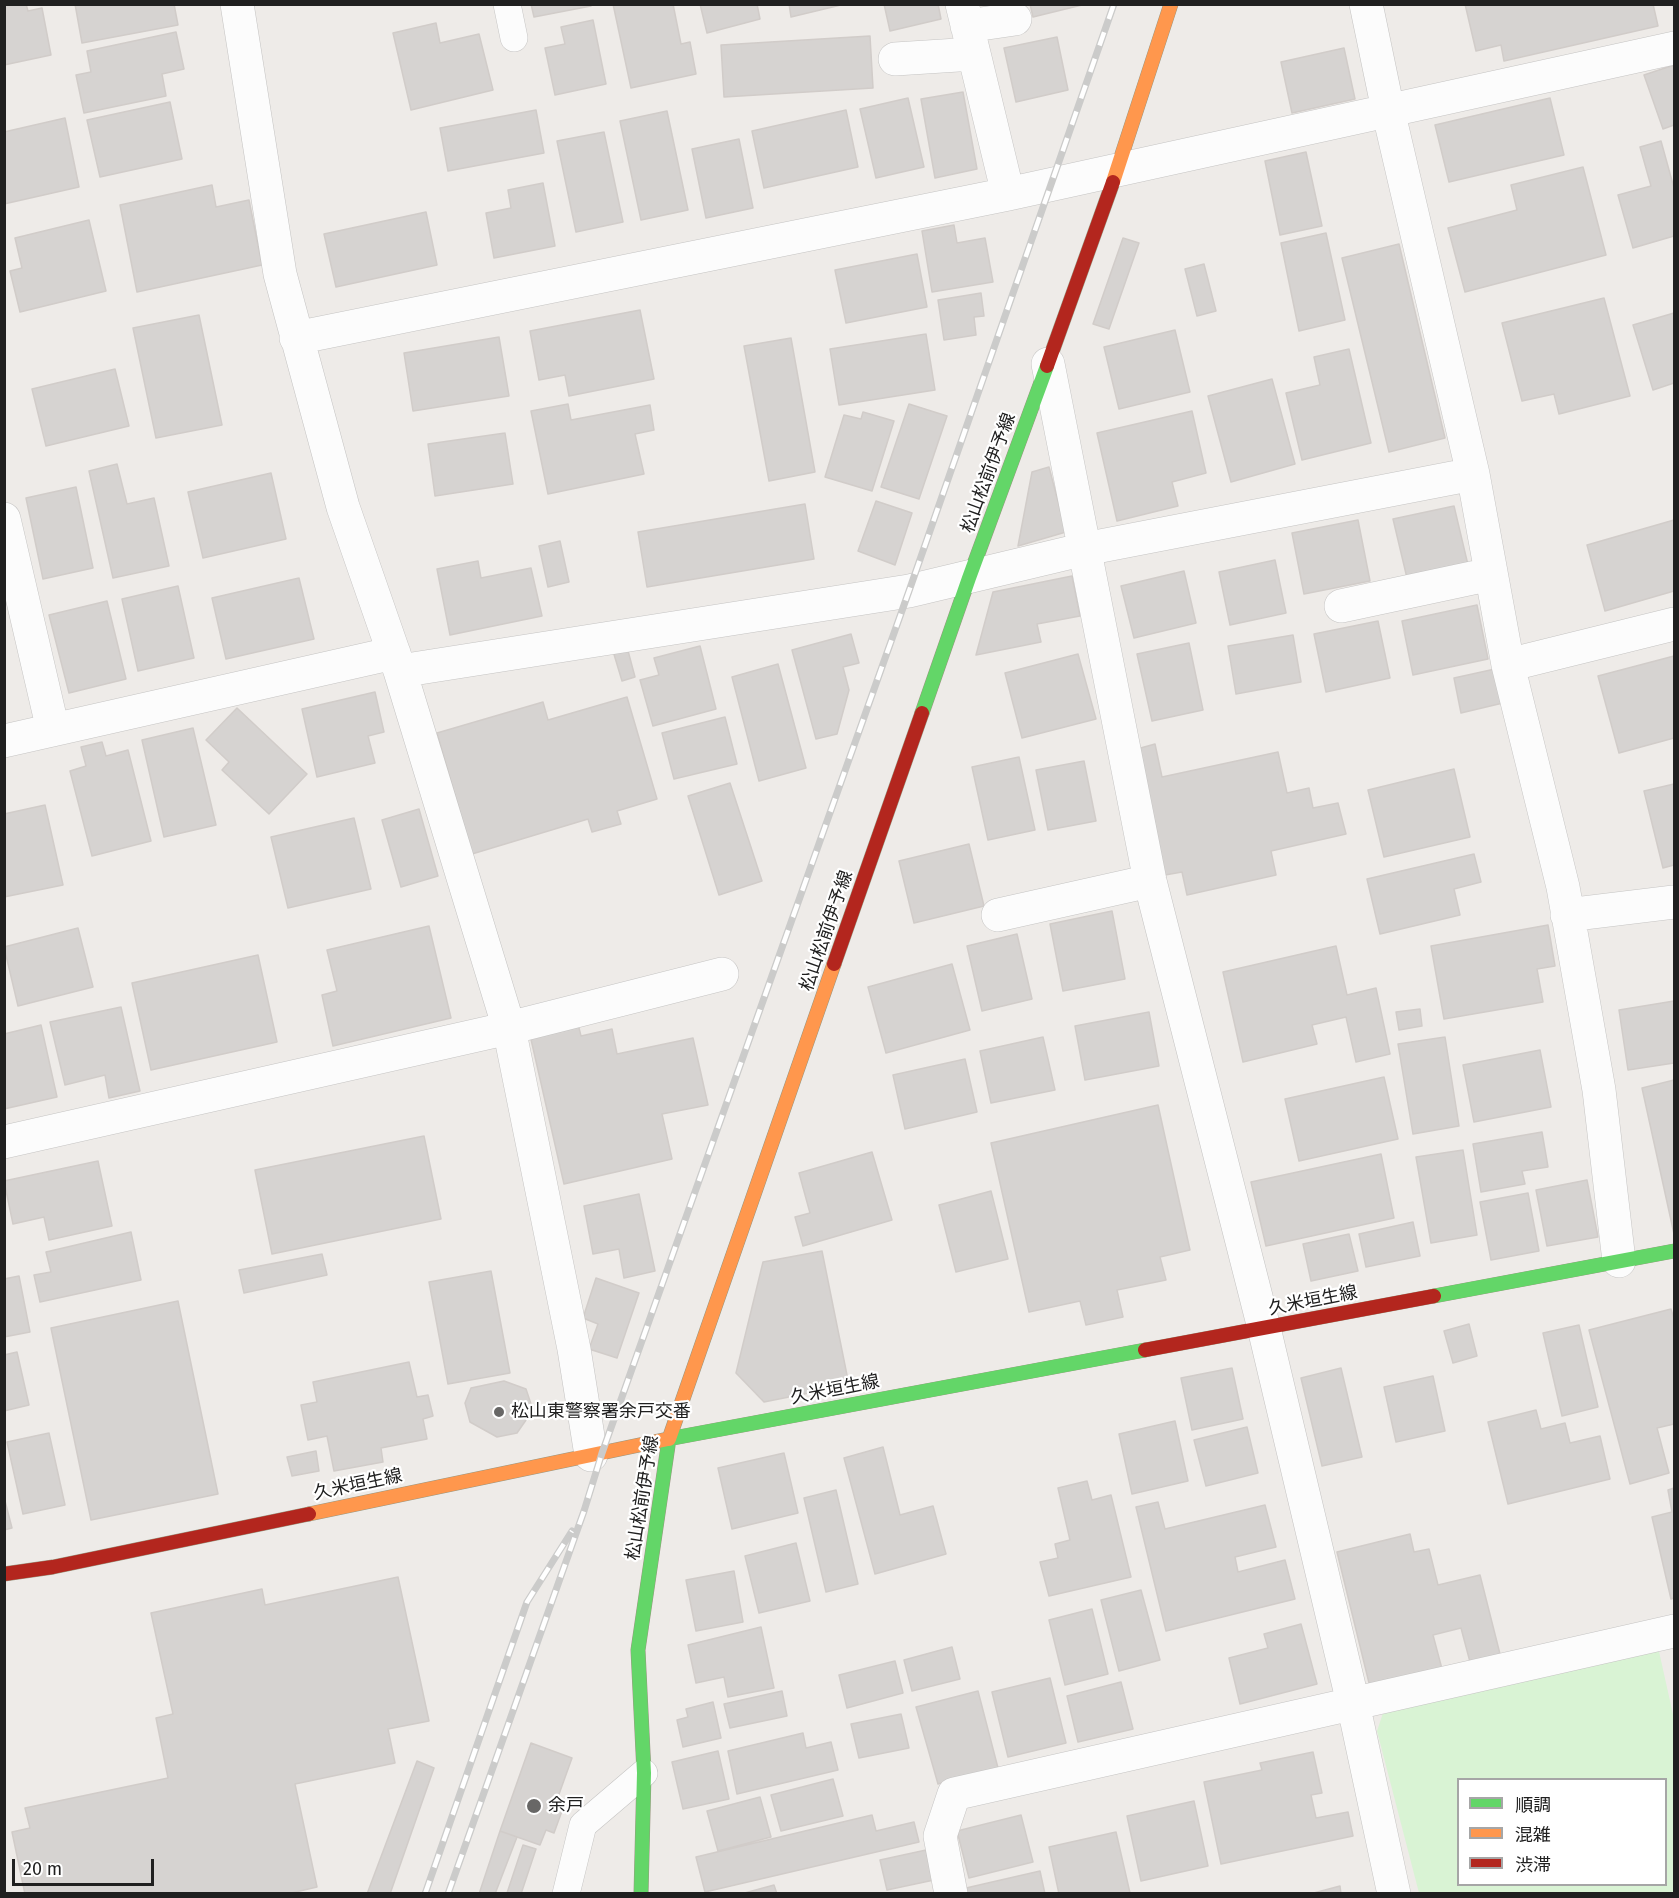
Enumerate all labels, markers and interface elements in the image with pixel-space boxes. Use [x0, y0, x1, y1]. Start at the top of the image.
street label: 松山松前伊予線 [957, 410, 1021, 536]
street label: 松山松前伊予線 [796, 868, 858, 994]
street label: 久米垣生線 [1267, 1282, 1359, 1320]
street label: 久米垣生線 [789, 1371, 881, 1409]
place label: 松山東警察署余戸交番 [511, 1401, 691, 1423]
marker: 松山東警察署余戸交番 [492, 1405, 506, 1419]
street label: 松山松前伊予線 [622, 1434, 664, 1562]
street label: 久米垣生線 [312, 1465, 404, 1505]
legend [1457, 1778, 1667, 1886]
text: 順調 [1515, 1794, 1551, 1816]
place label: 余戸 [548, 1795, 584, 1817]
marker: 余戸 [525, 1797, 543, 1815]
text: 混雑 [1515, 1824, 1551, 1846]
scale bar [15, 1847, 158, 1885]
text: 渋滞 [1515, 1854, 1551, 1876]
text: 20 m [23, 1858, 62, 1880]

